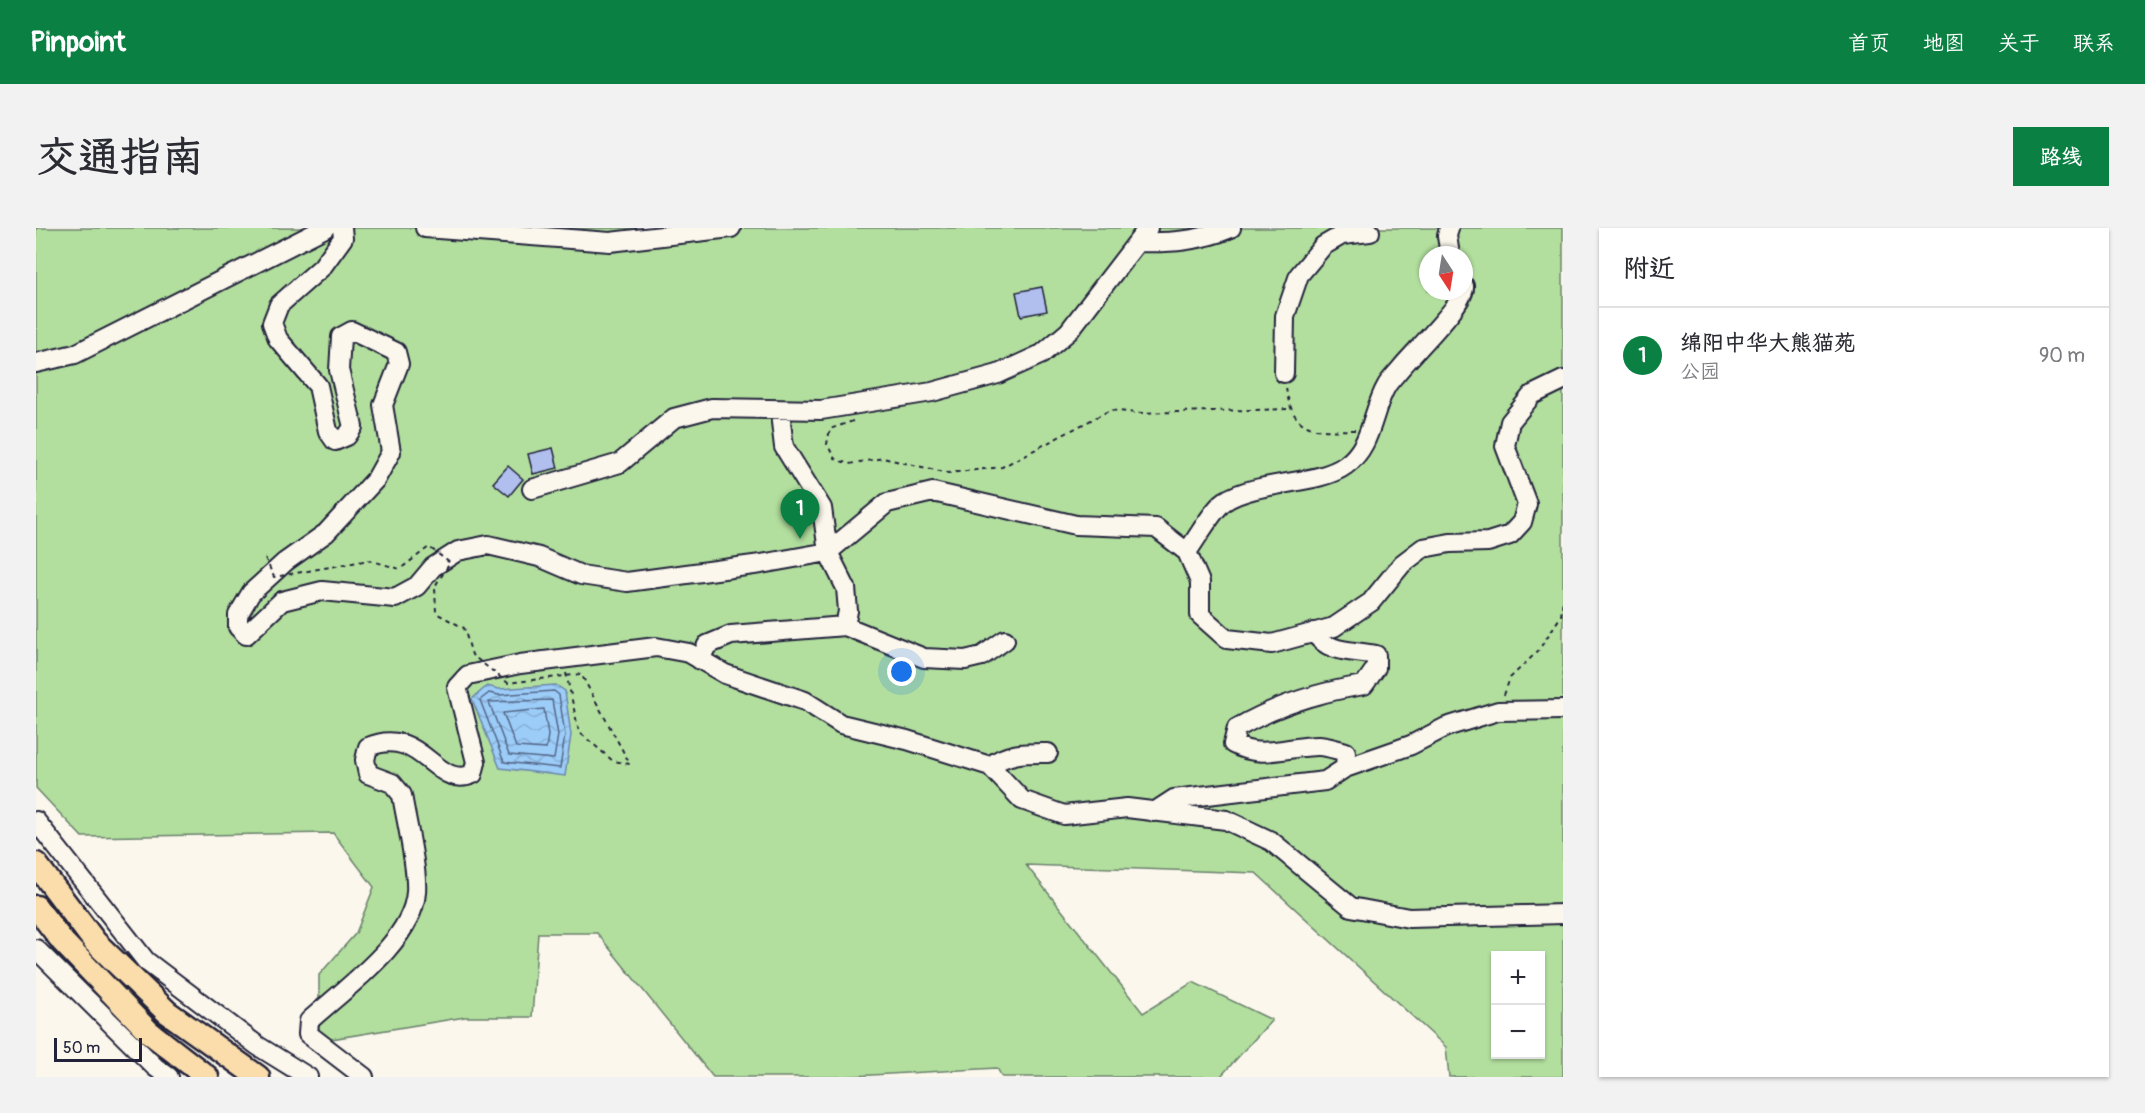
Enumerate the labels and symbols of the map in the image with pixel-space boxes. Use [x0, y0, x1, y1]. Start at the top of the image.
north arrow [1419, 246, 1473, 300]
pin: 1 [780, 490, 819, 539]
your location [887, 657, 916, 686]
scale bar [54, 1035, 142, 1062]

